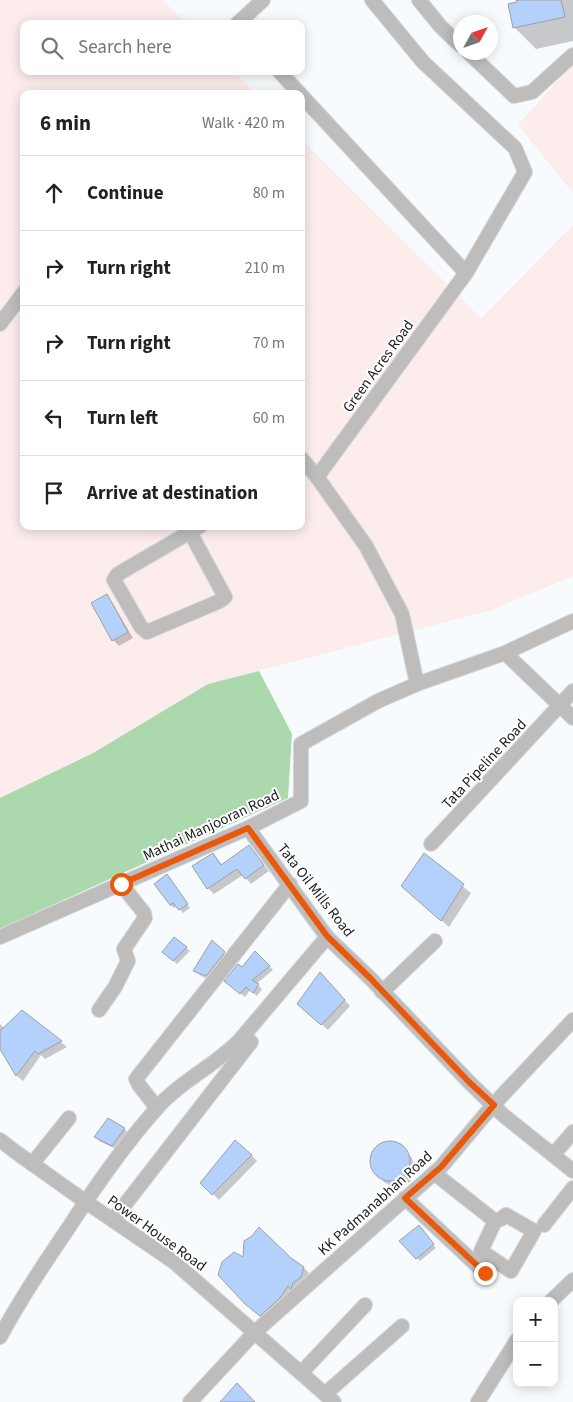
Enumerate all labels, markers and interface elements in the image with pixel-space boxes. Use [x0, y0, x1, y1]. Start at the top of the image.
north arrow [453, 15, 498, 60]
search box [20, 20, 305, 75]
icon: search [38, 34, 66, 62]
text: Search here [78, 34, 172, 61]
text: 6 min [40, 108, 91, 138]
text: Walk · 420 m [202, 112, 285, 134]
icon: ahead [40, 179, 68, 207]
text: Continue [87, 180, 164, 207]
text: 80 m [253, 182, 285, 204]
icon: right [40, 254, 68, 282]
text: Turn right [87, 255, 171, 282]
text: 210 m [245, 257, 285, 279]
street label: Green Acres Road [338, 316, 419, 417]
icon: right [40, 329, 68, 357]
text: Turn right [87, 330, 171, 357]
text: 70 m [253, 332, 285, 354]
icon: left [40, 404, 68, 432]
text: Turn left [87, 405, 158, 432]
text: 60 m [253, 407, 285, 429]
icon: arrive [40, 479, 68, 507]
text: Arrive at destination [87, 480, 258, 507]
street label: Tata Pipeline Road [437, 715, 532, 814]
street label: Mathai Manjooran Road [140, 785, 283, 866]
street label: Tata Oil Mills Road [272, 839, 359, 942]
route start [110, 873, 133, 896]
street label: KK Padmanabhan Road [314, 1146, 437, 1260]
street label: Power House Road [103, 1190, 210, 1276]
route end [474, 1262, 497, 1285]
map controls [513, 1297, 558, 1387]
button: + [513, 1297, 558, 1342]
button: − [513, 1342, 558, 1387]

